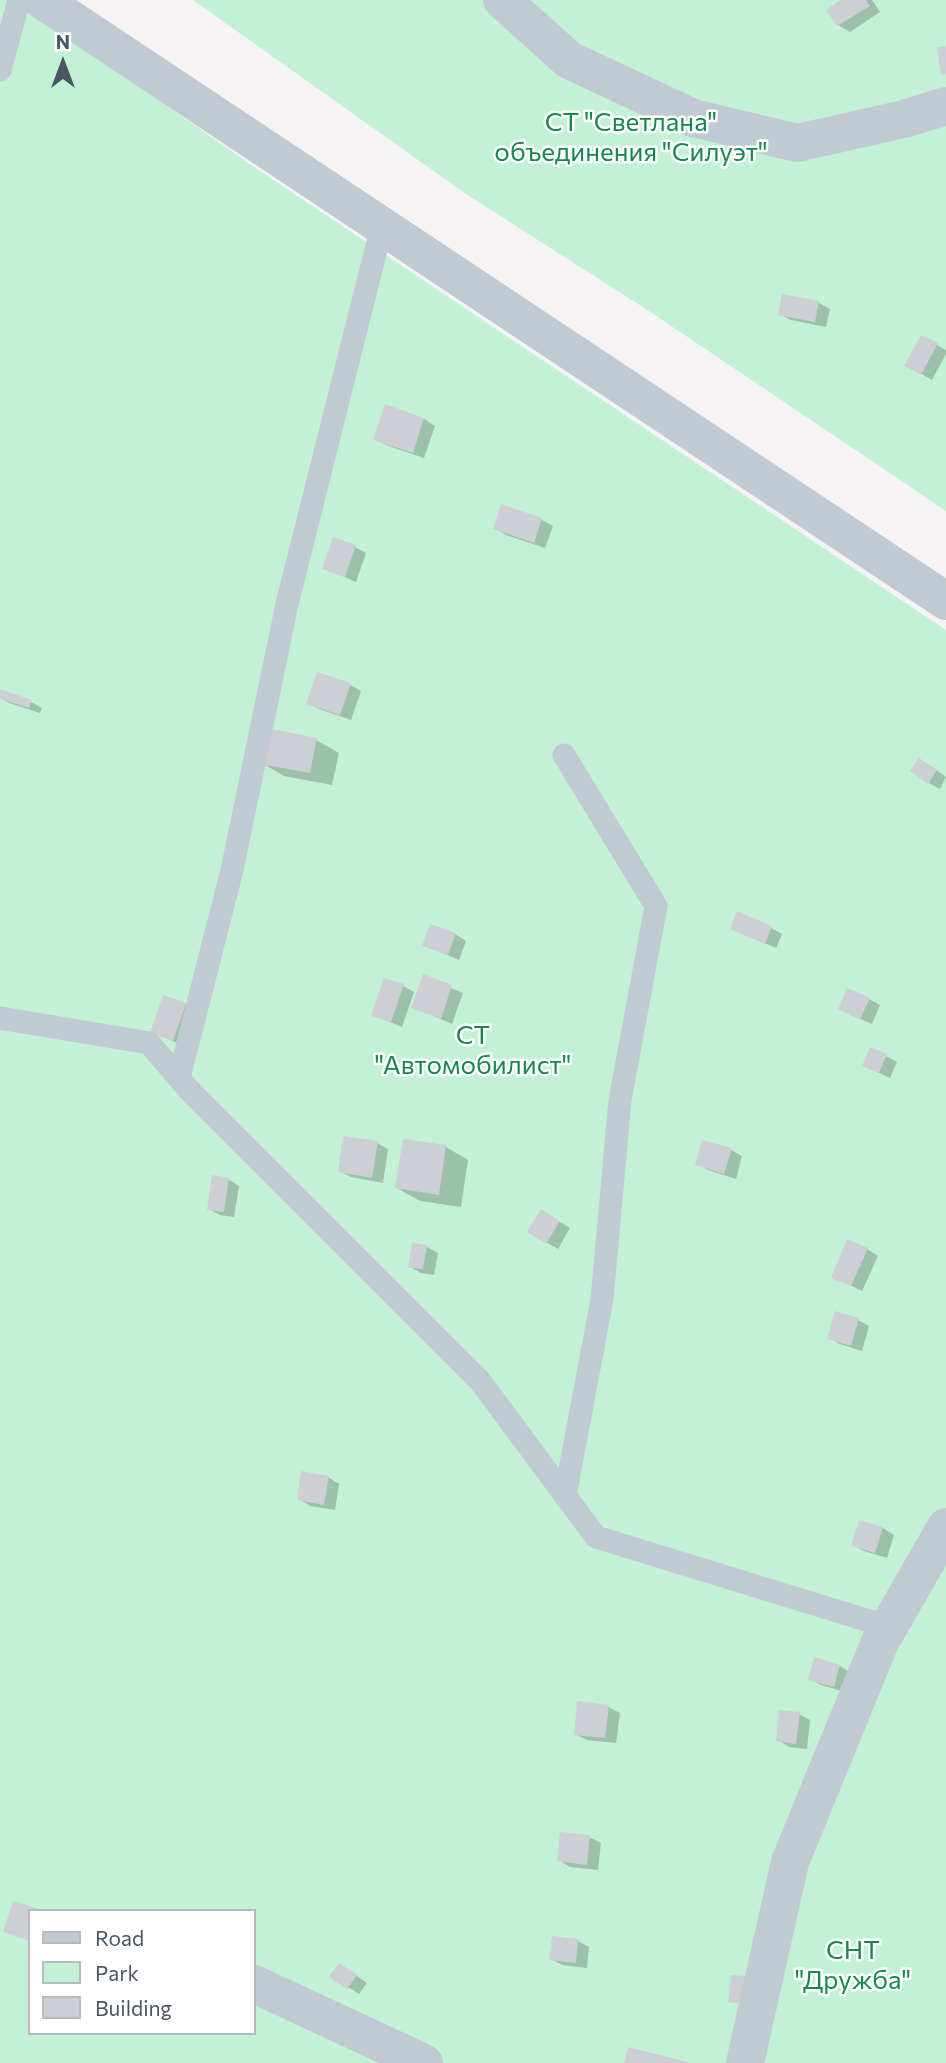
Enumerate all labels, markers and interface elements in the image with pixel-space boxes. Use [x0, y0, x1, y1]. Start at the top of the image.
north arrow [28, 28, 98, 98]
text: N [56, 30, 70, 53]
park label: СТ "Светлана" объединения "Силуэт" [494, 106, 768, 168]
park label: СТ "Автомобилист" [375, 1019, 571, 1080]
legend [28, 1909, 256, 2035]
text: Road [95, 1925, 144, 1950]
park label: СНТ "Дружба" [795, 1934, 911, 1996]
text: Park [95, 1960, 139, 1985]
text: Building [95, 1995, 172, 2020]

